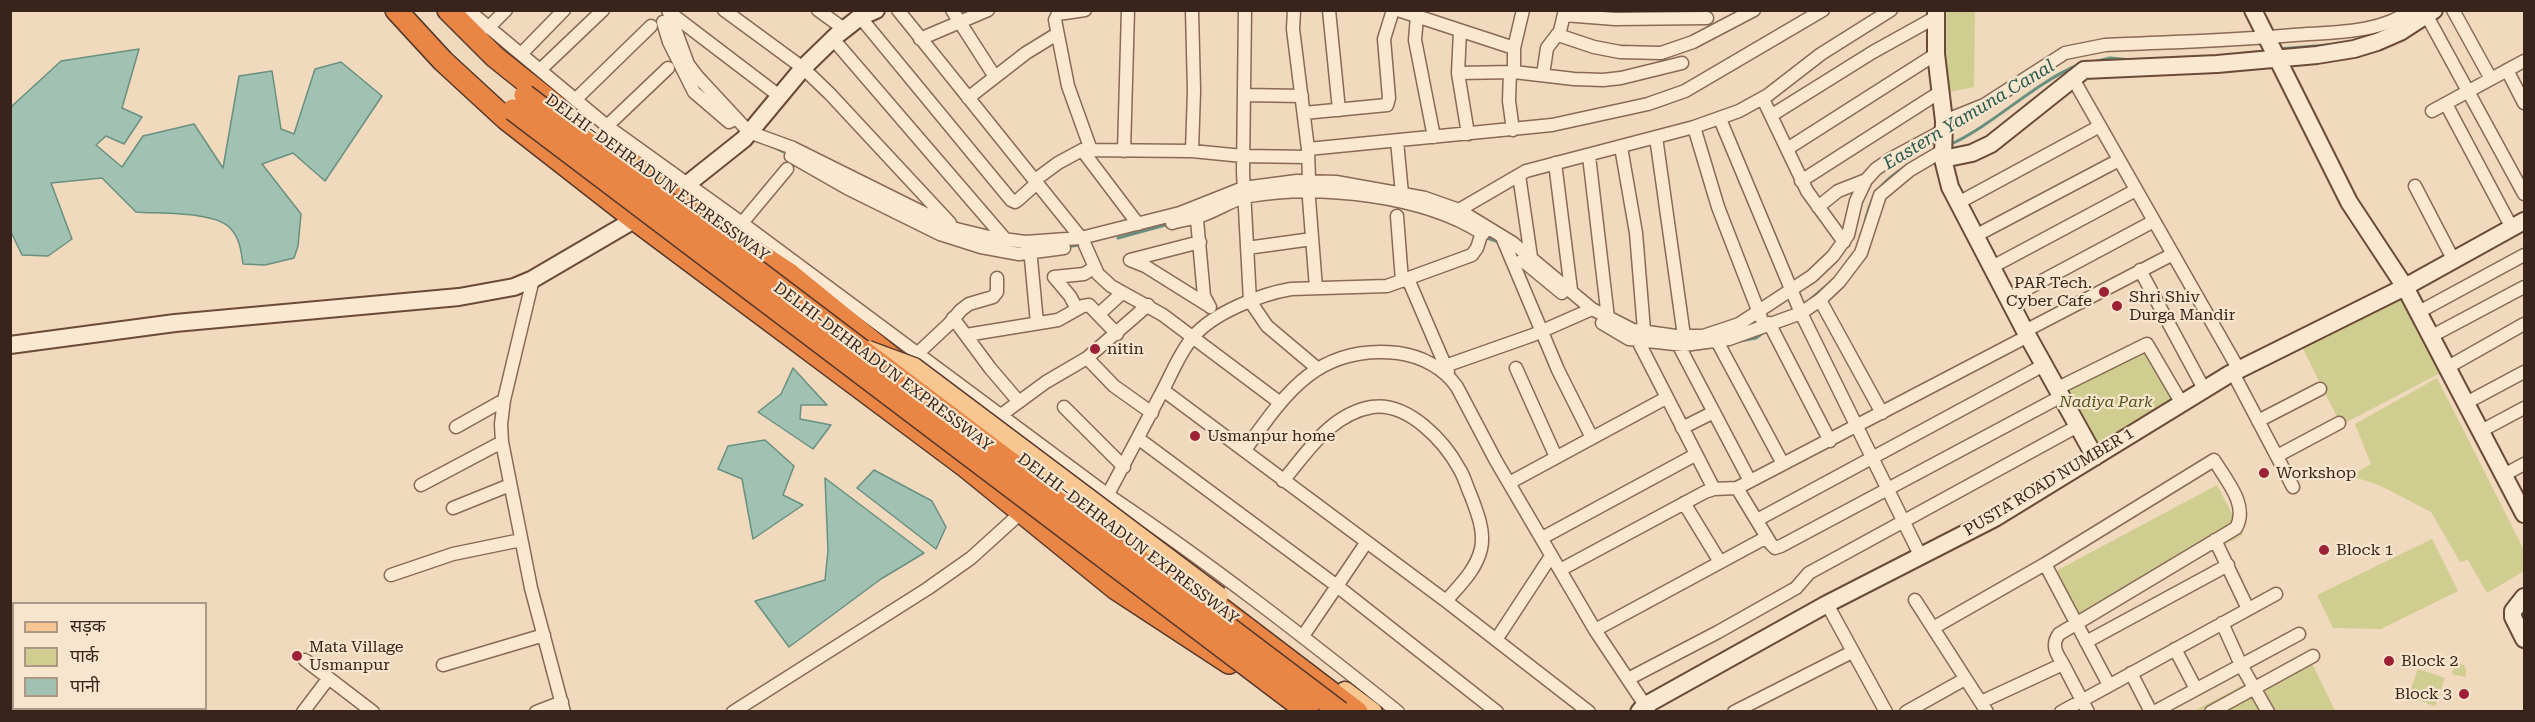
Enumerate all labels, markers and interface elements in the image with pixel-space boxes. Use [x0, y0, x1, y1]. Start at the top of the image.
water label: Eastern Yamuna Canal [1880, 55, 2058, 175]
street label: DELHI–DEHRADUN EXPRESSWAY [541, 90, 773, 266]
place label: PAR Tech. Cyber Cafe [2006, 273, 2092, 311]
street label: DELHI-DEHRADUN EXPRESSWAY [770, 278, 996, 456]
marker: PAR Tech. Cyber Cafe [2097, 285, 2111, 299]
place label: Shri Shiv Durga Mandir [2129, 287, 2235, 325]
marker: Shri Shiv Durga Mandir [2110, 299, 2124, 313]
place label: nitin [1107, 339, 1144, 359]
marker: nitin [1088, 342, 1102, 356]
park label: Nadiya Park [2059, 392, 2153, 412]
street label: PUSTA ROAD NUMBER 1 [1960, 424, 2138, 540]
place label: Usmanpur home [1207, 426, 1335, 446]
marker: Usmanpur home [1188, 429, 1202, 443]
street label: DELHI–DEHRADUN EXPRESSWAY [1014, 449, 1242, 629]
place label: Workshop [2276, 463, 2356, 483]
marker: Workshop [2257, 466, 2271, 480]
place label: Block 1 [2336, 540, 2394, 560]
marker: Block 1 [2317, 543, 2331, 557]
legend [12, 602, 207, 710]
text: सड़क [70, 615, 106, 636]
place label: Mata Village Usmanpur [309, 637, 404, 675]
text: पार्क [70, 645, 99, 666]
marker: Mata Village Usmanpur [290, 649, 304, 663]
place label: Block 2 [2401, 651, 2459, 671]
marker: Block 2 [2382, 654, 2396, 668]
text: पानी [70, 675, 100, 696]
place label: Block 3 [2394, 684, 2452, 704]
marker: Block 3 [2457, 687, 2471, 701]

